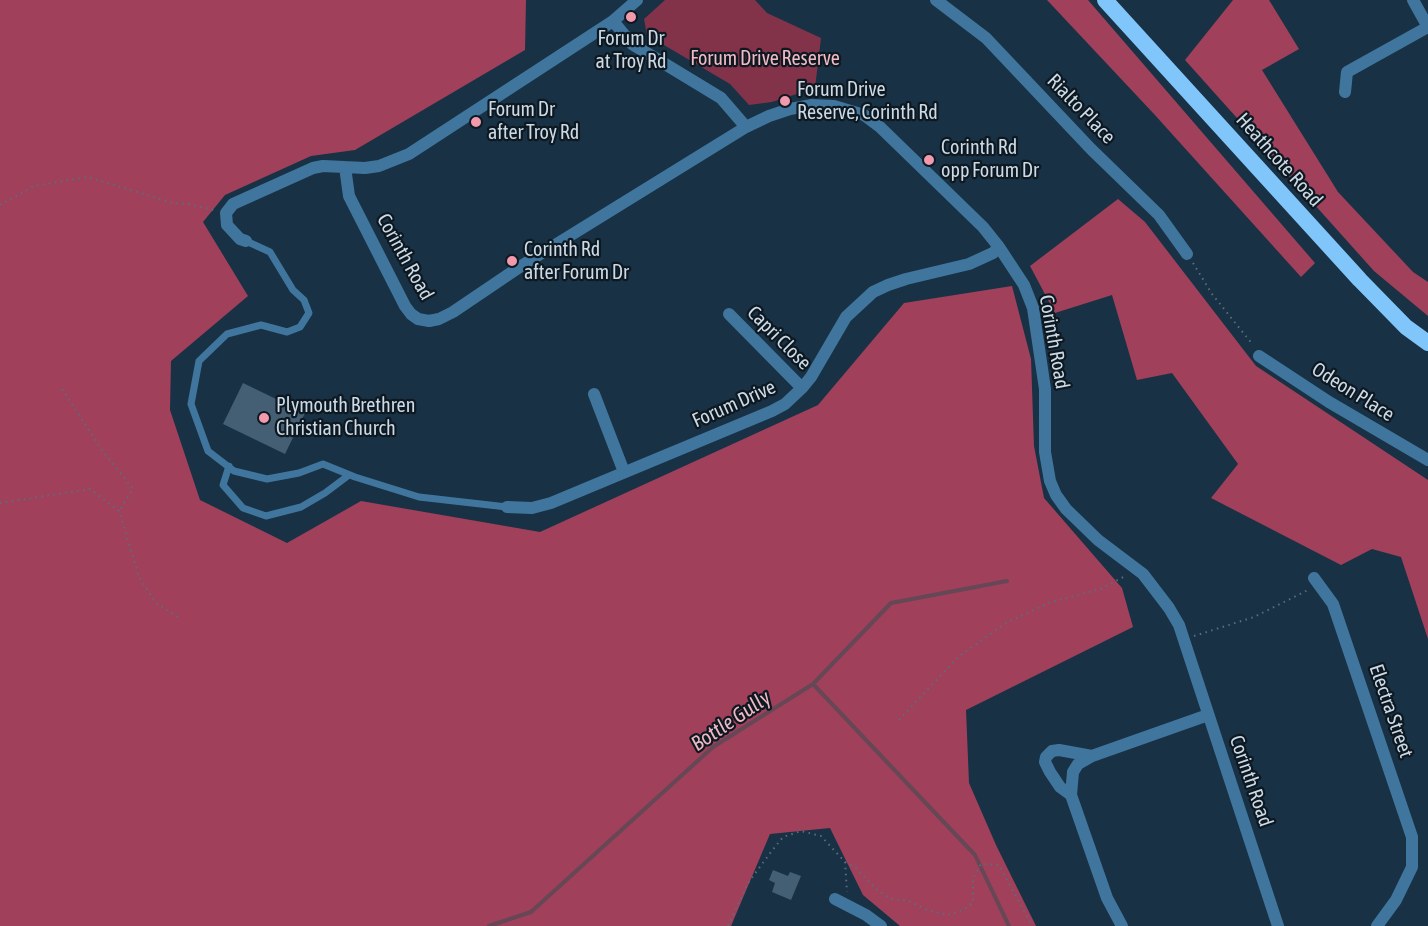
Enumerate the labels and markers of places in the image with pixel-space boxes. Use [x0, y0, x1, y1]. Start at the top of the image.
marker: Forum Dr at Troy Rd [624, 10, 638, 24]
place label: Forum Dr at Troy Rd [596, 27, 666, 74]
place label: Forum Drive Reserve, Corinth Rd [797, 78, 938, 125]
marker: Forum Drive Reserve, Corinth Rd [778, 94, 792, 108]
place label: Forum Dr after Troy Rd [488, 98, 579, 145]
marker: Forum Dr after Troy Rd [469, 115, 483, 129]
place label: Corinth Rd opp Forum Dr [941, 136, 1039, 183]
marker: Corinth Rd opp Forum Dr [922, 153, 936, 167]
place label: Corinth Rd after Forum Dr [524, 238, 629, 285]
marker: Corinth Rd after Forum Dr [505, 254, 519, 268]
place label: Plymouth Brethren Christian Church [276, 394, 415, 441]
marker: Plymouth Brethren Christian Church [257, 411, 271, 425]

